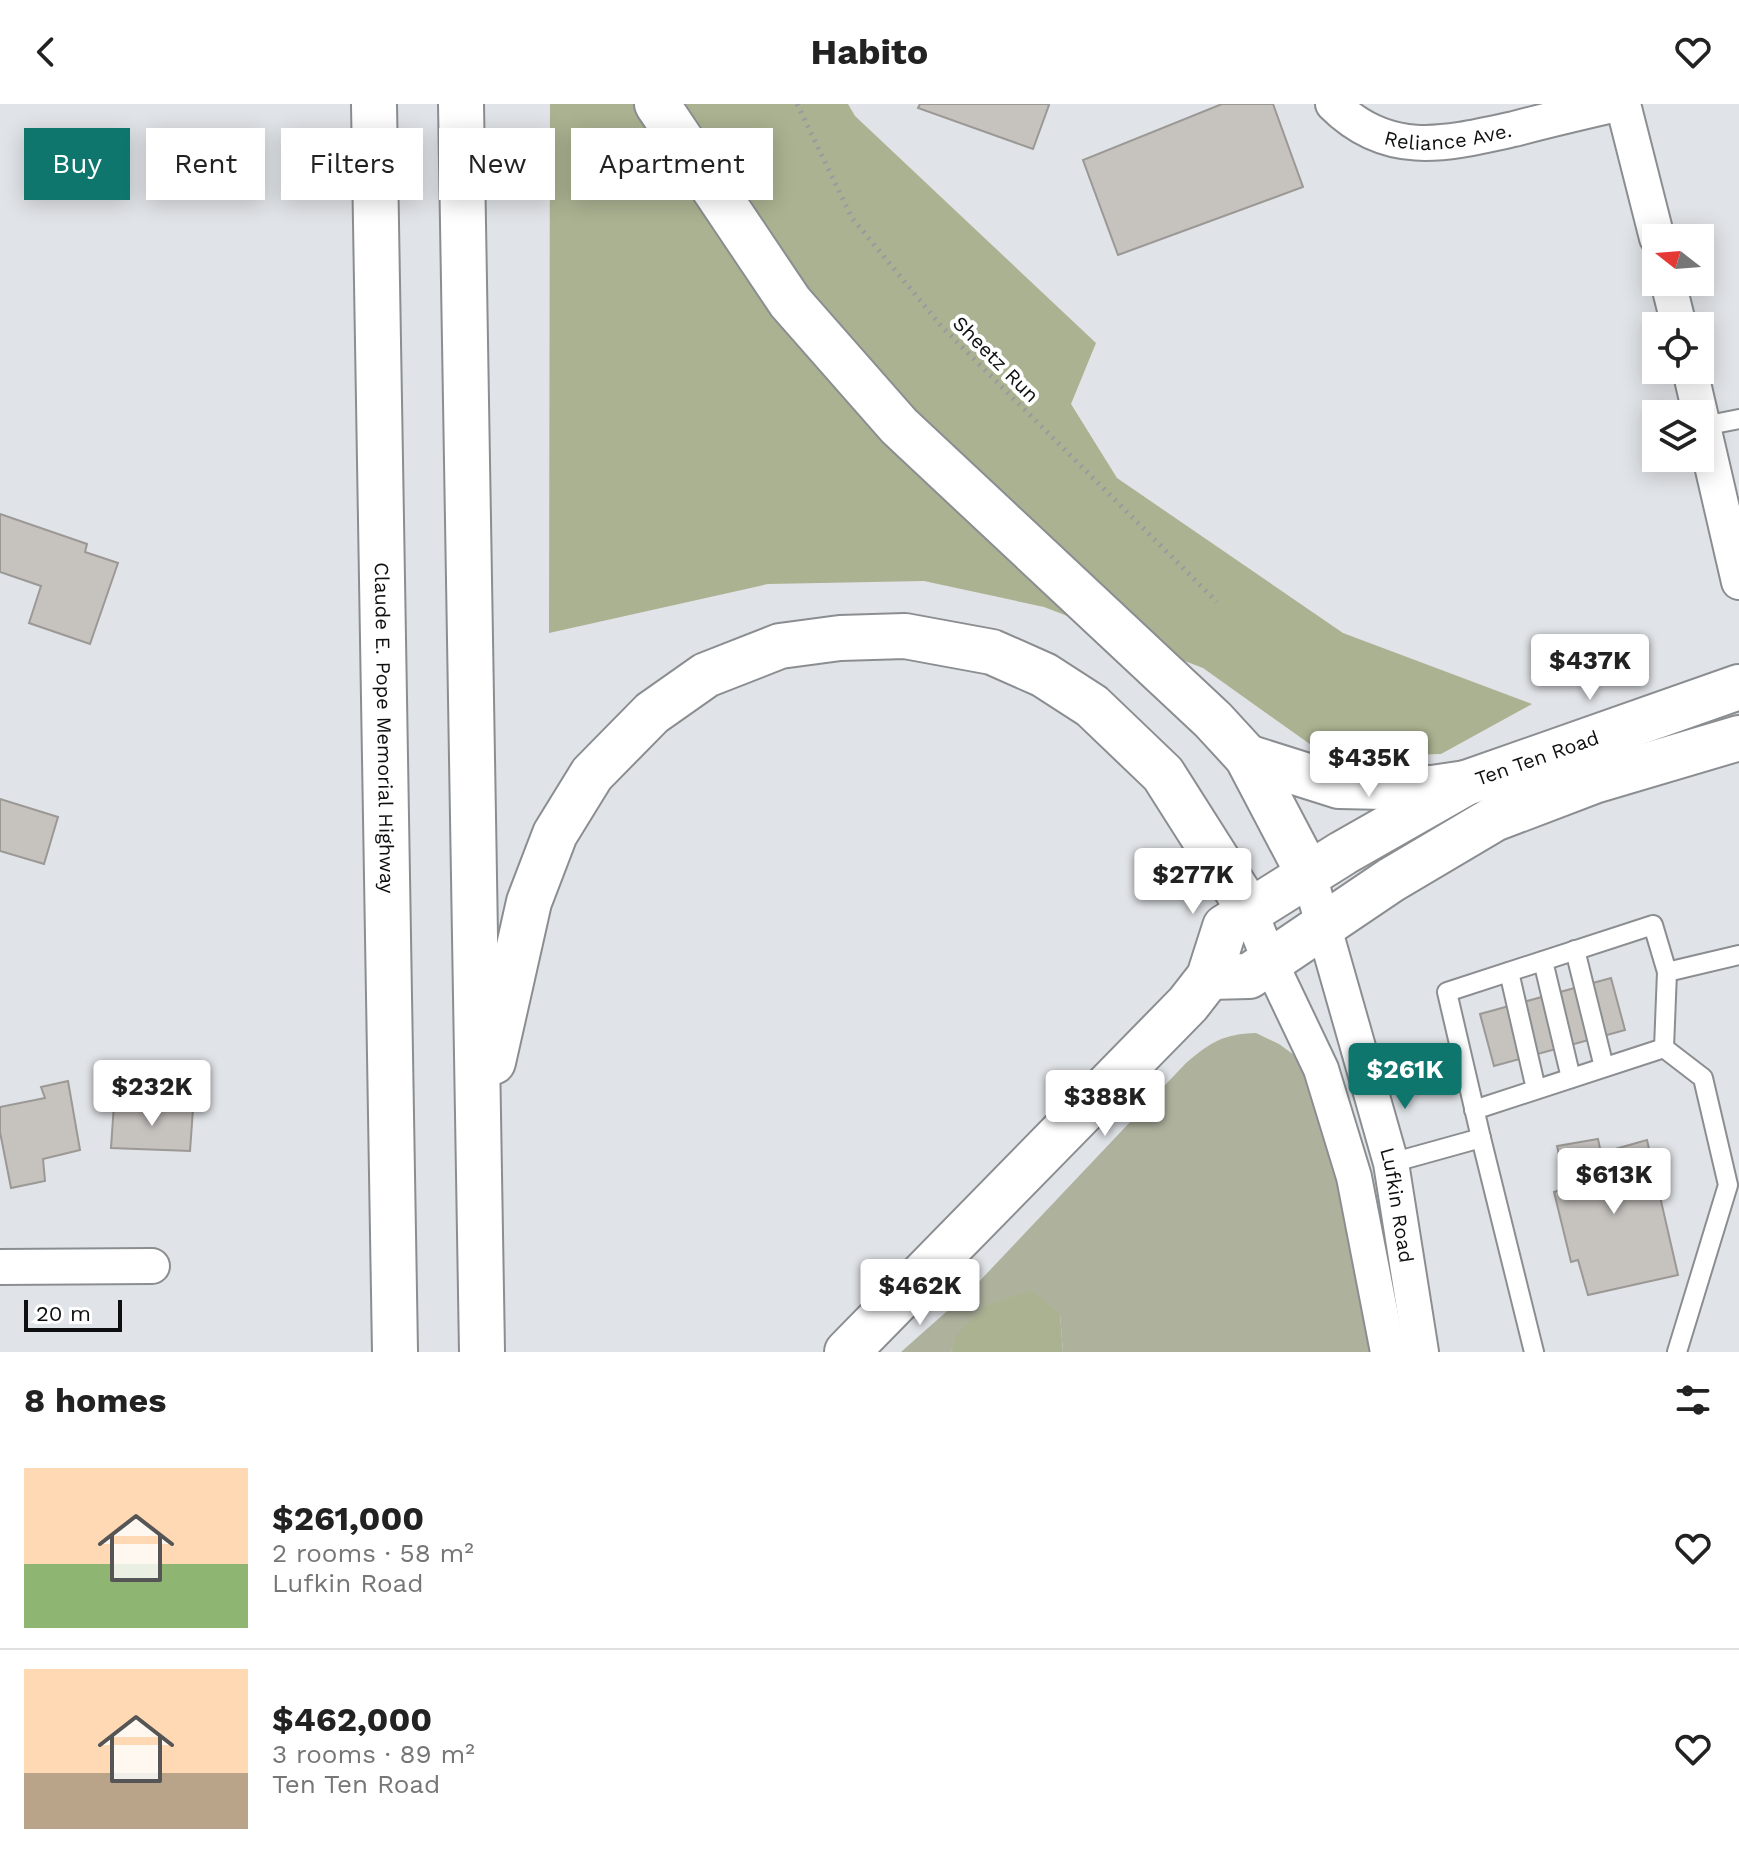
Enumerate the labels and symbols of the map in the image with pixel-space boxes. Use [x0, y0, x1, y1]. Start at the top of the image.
street label: Reliance Ave. [1382, 118, 1514, 155]
north arrow [1642, 224, 1714, 296]
street label: Sheetz Run [948, 311, 1044, 407]
street label: Claude E. Pope Memorial Highway [370, 562, 399, 894]
pin: $437K [1534, 634, 1646, 702]
street label: Ten Ten Road [1472, 725, 1602, 791]
pin: $435K [1313, 731, 1425, 799]
pin: $277K [1137, 848, 1249, 916]
pin: $261K [1349, 1043, 1461, 1111]
pin: $232K [96, 1060, 208, 1128]
pin: $388K [1049, 1070, 1161, 1138]
street label: Lufkin Road [1375, 1145, 1419, 1265]
pin: $613K [1558, 1148, 1670, 1216]
pin: $462K [864, 1259, 976, 1327]
scale bar [24, 1296, 122, 1332]

